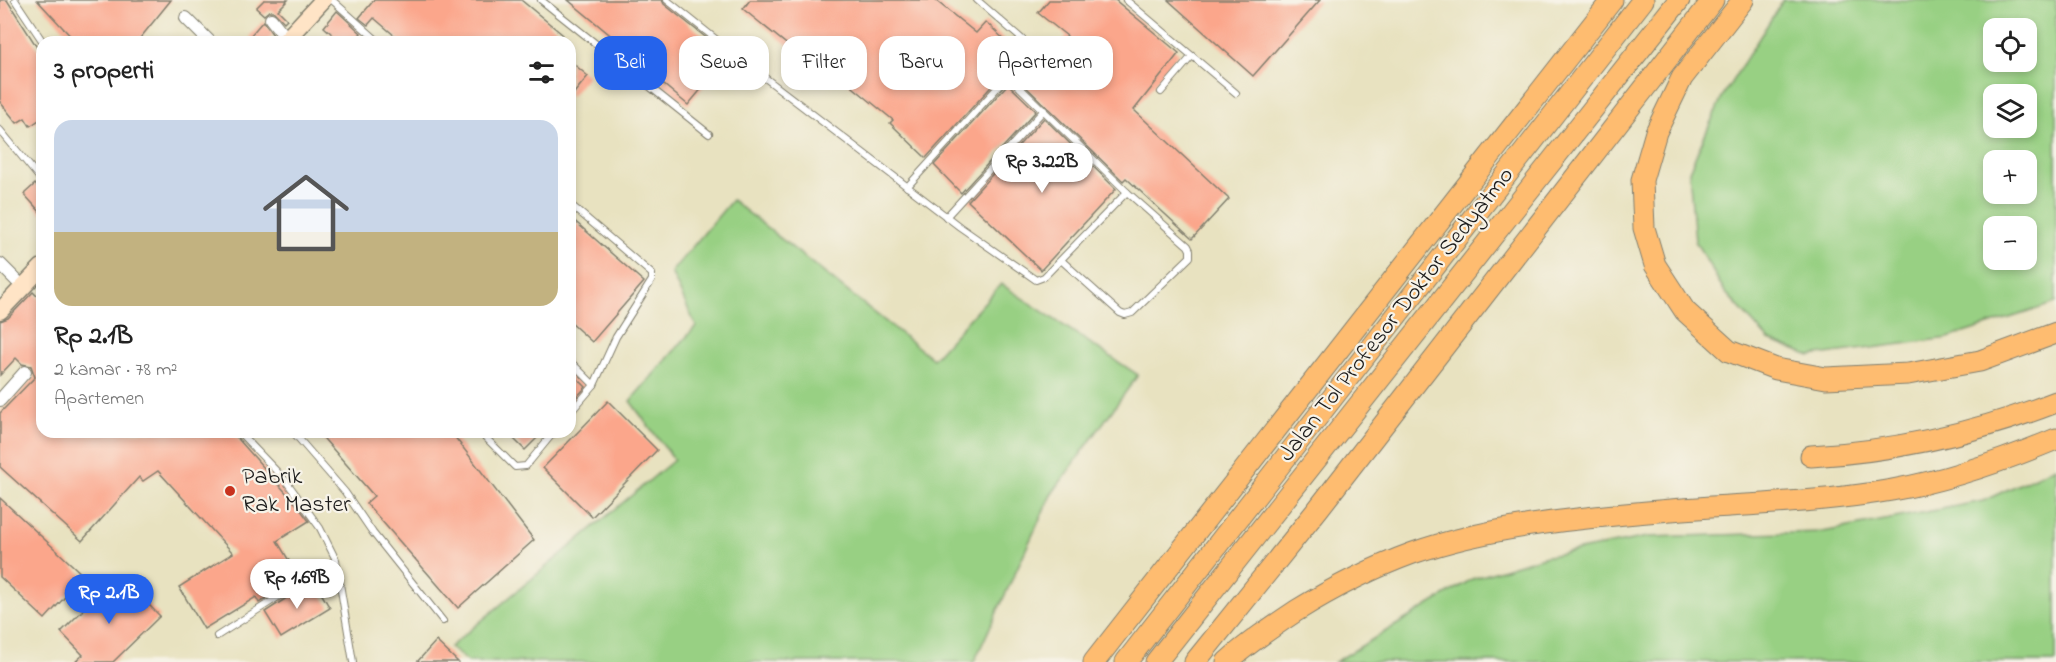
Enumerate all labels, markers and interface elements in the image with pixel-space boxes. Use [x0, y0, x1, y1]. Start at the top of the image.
map controls [1983, 18, 2037, 270]
button: locate [1983, 18, 2037, 72]
chip: Beli [594, 36, 667, 90]
chip: Sewa [679, 36, 769, 90]
chip: Filter [781, 36, 867, 90]
chip: Baru [879, 36, 965, 90]
chip: Apartemen [977, 36, 1113, 90]
text: 3 properti [54, 53, 154, 91]
icon: filters [525, 56, 558, 89]
button: layers [1983, 84, 2037, 138]
pin: Rp 3.22B [980, 143, 1104, 194]
text: Rp 3.22B [1006, 148, 1078, 177]
button: + [1983, 150, 2037, 204]
icon: home [252, 159, 360, 267]
street label: Jalan Tol Profesor Doktor Sedyatmo [1271, 160, 1524, 470]
button: − [1983, 216, 2037, 270]
text: Rp 2.1B [54, 318, 133, 356]
text: 2 kamar · 78 m² [54, 356, 177, 385]
text: Apartemen [54, 385, 144, 414]
place label: Pabrik Rak Master [242, 460, 351, 523]
marker: Pabrik Rak Master [223, 484, 237, 498]
pin: Rp 1.69B [235, 559, 359, 610]
text: Rp 1.69B [264, 564, 330, 593]
pin: Rp 2.1B [54, 574, 164, 625]
text: Rp 2.1B [79, 579, 139, 608]

